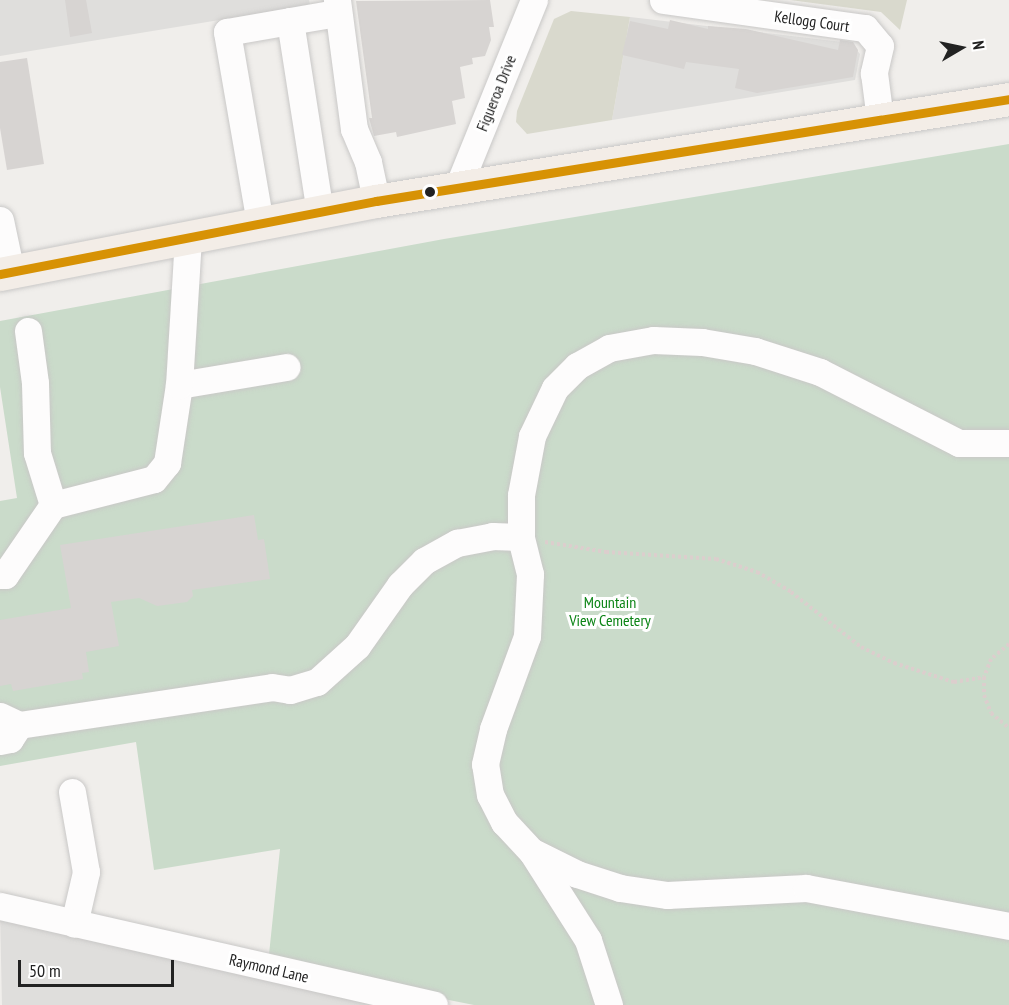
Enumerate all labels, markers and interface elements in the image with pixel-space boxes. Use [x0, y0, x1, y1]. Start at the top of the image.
street label: Kellogg Court [773, 6, 851, 36]
north arrow [931, 18, 991, 78]
text: N [968, 39, 989, 51]
street label: Figueroa Drive [472, 52, 520, 134]
unlabelled marker [424, 186, 436, 198]
park label: Mountain View Cemetery [569, 592, 651, 630]
scale bar [21, 948, 177, 986]
street label: Raymond Lane [227, 950, 311, 986]
text: 50 m [29, 959, 61, 982]

